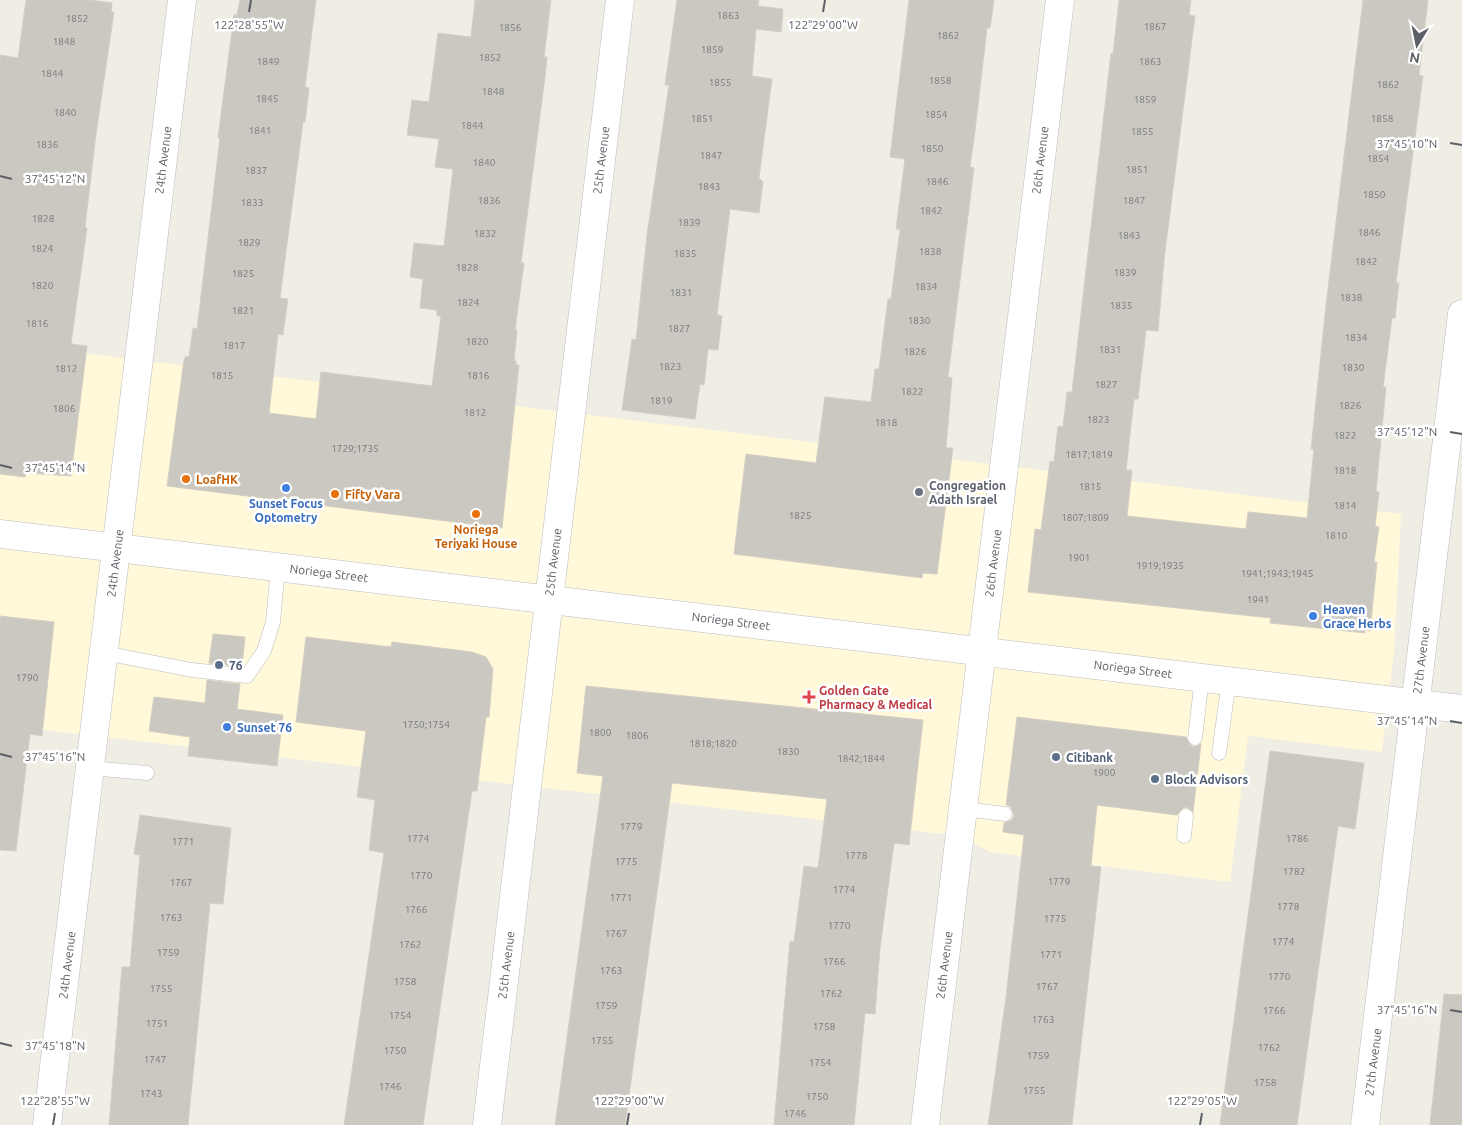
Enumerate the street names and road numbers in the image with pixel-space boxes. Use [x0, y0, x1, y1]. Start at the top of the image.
street label: 24th Avenue [152, 125, 174, 195]
street label: 25th Avenue [590, 125, 612, 195]
street label: 26th Avenue [1029, 125, 1051, 195]
street label: 25th Avenue [542, 527, 564, 597]
street label: 24th Avenue [104, 528, 126, 598]
street label: 26th Avenue [982, 528, 1004, 598]
street label: Noriega Street [289, 562, 369, 584]
street label: Noriega Street [691, 610, 771, 632]
street label: 27th Avenue [1410, 625, 1432, 695]
street label: Noriega Street [1093, 658, 1173, 680]
street label: 24th Avenue [56, 930, 78, 1000]
street label: 25th Avenue [495, 930, 517, 1000]
street label: 26th Avenue [933, 930, 955, 1000]
street label: 27th Avenue [1362, 1027, 1384, 1097]

